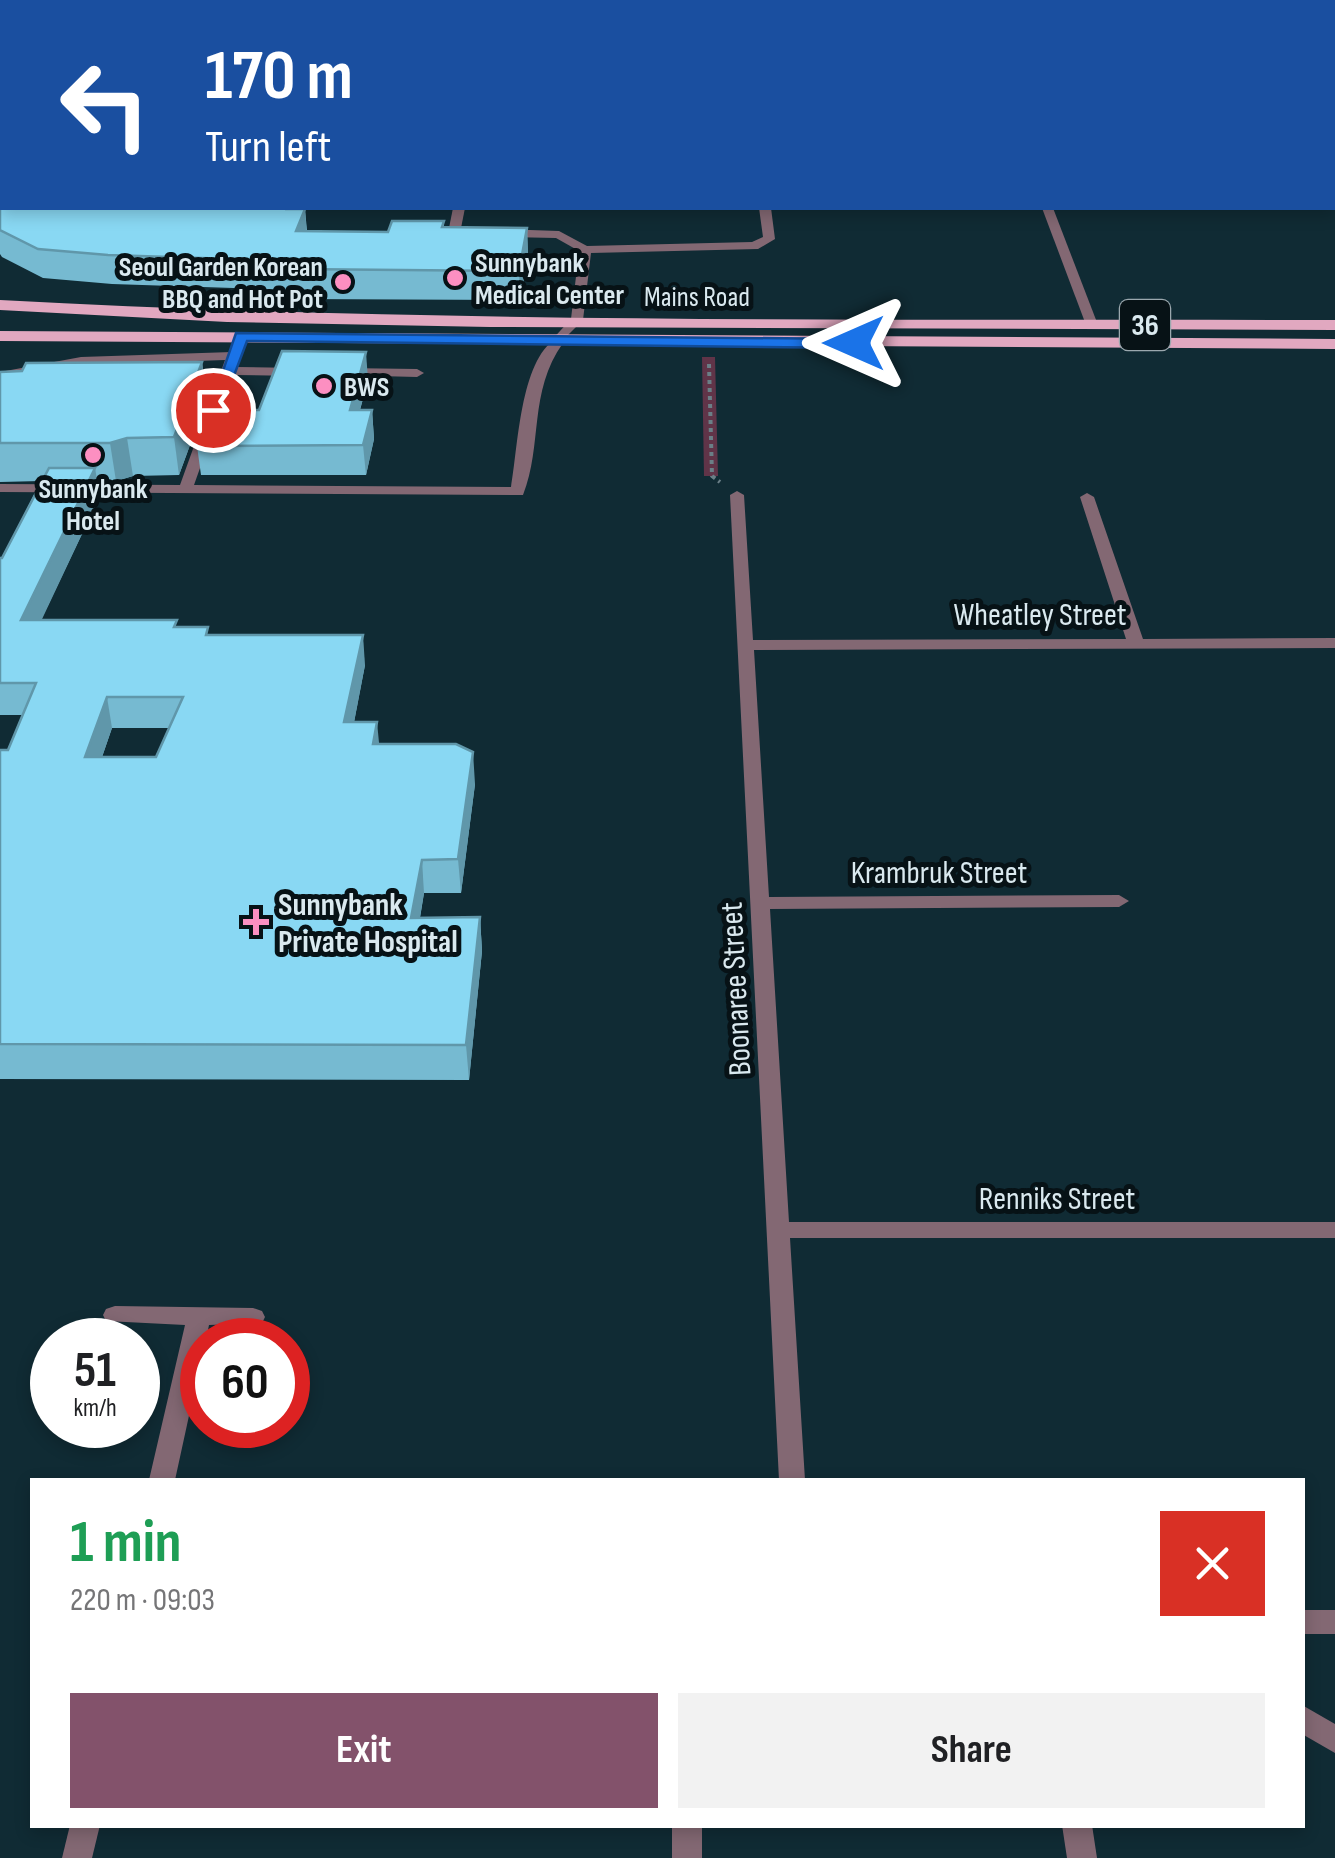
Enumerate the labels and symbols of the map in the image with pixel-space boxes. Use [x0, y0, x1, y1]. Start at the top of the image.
place label: Sunnybank Medical Center [475, 247, 624, 312]
place label: Seoul Garden Korean BBQ and Hot Pot [119, 251, 323, 316]
marker: Sunnybank Medical Center [444, 267, 466, 289]
marker: Seoul Garden Korean BBQ and Hot Pot [332, 271, 354, 293]
street label: Mains Road [644, 281, 750, 314]
position arrow [802, 291, 906, 395]
road number: 36 [1120, 300, 1170, 350]
pin [171, 368, 256, 453]
place label: BWS [344, 371, 389, 404]
marker: BWS [313, 375, 335, 397]
marker: Sunnybank Hotel [82, 444, 104, 466]
place label: Sunnybank Hotel [38, 473, 148, 538]
street label: Wheatley Street [953, 596, 1127, 635]
street label: Krambruk Street [851, 854, 1027, 893]
place label: Sunnybank Private Hospital [278, 886, 458, 962]
street label: Boonaree Street [712, 901, 761, 1077]
marker: Sunnybank Private Hospital [243, 909, 269, 935]
street label: Renniks Street [979, 1180, 1135, 1219]
speed limit sign: 60 [180, 1318, 310, 1448]

